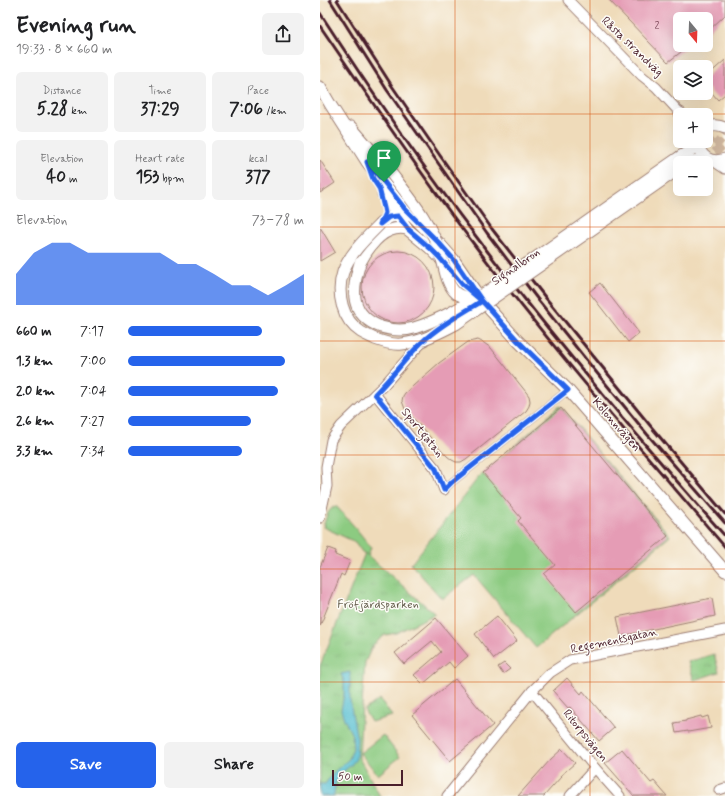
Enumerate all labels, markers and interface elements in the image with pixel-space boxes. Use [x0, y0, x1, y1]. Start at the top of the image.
text: Evening run [16, 12, 136, 40]
north arrow [673, 12, 713, 52]
map controls [673, 12, 713, 196]
button: share [262, 13, 304, 55]
street label: Råsta strandväg [598, 13, 666, 81]
house number: 2 [655, 20, 660, 33]
text: 19:33 · 8 × 660 m [16, 41, 112, 58]
button: layers [673, 60, 713, 100]
text: Distance [43, 84, 81, 98]
text: Time [148, 84, 172, 98]
text: Pace [247, 84, 269, 98]
text: 5.28 [37, 98, 68, 120]
text: 37:29 [140, 98, 180, 120]
text: 7:06 [229, 98, 263, 120]
text: km [68, 104, 87, 118]
text: /km [263, 104, 287, 118]
button: + [673, 108, 713, 148]
pin [367, 141, 401, 182]
icon: arrive [373, 147, 395, 169]
text: Elevation [40, 152, 84, 166]
text: Heart rate [135, 152, 185, 166]
text: kcal [249, 152, 267, 166]
button: − [673, 156, 713, 196]
text: 40 [46, 166, 66, 188]
text: 153 [136, 166, 159, 188]
text: 377 [245, 166, 271, 188]
text: m [66, 172, 78, 186]
text: bpm [159, 172, 184, 186]
text: Elevation [16, 212, 67, 229]
text: 73–78 m [252, 212, 304, 229]
street label: Signalbron [489, 245, 544, 290]
text: 660 m [16, 323, 52, 340]
text: 7:17 [80, 323, 104, 340]
text: 1.3 km [16, 353, 53, 370]
text: 7:00 [80, 353, 106, 370]
text: 2.0 km [16, 383, 55, 400]
text: 7:04 [80, 383, 107, 400]
street label: Kolonnvägen [588, 395, 644, 455]
street label: Sportgatan [396, 405, 447, 462]
text: 2.6 km [16, 413, 54, 430]
text: 7:27 [80, 413, 104, 430]
text: 3.3 km [16, 443, 53, 460]
text: 7:34 [80, 443, 105, 460]
park label: Fröfjärdsparken [337, 597, 419, 613]
street label: Regementsgatan [569, 624, 659, 659]
street label: Ritorpsvägen [559, 706, 611, 766]
button: Save [16, 742, 156, 788]
button: Share [164, 742, 304, 788]
scale bar [332, 768, 403, 787]
text: 50 m [338, 770, 363, 784]

